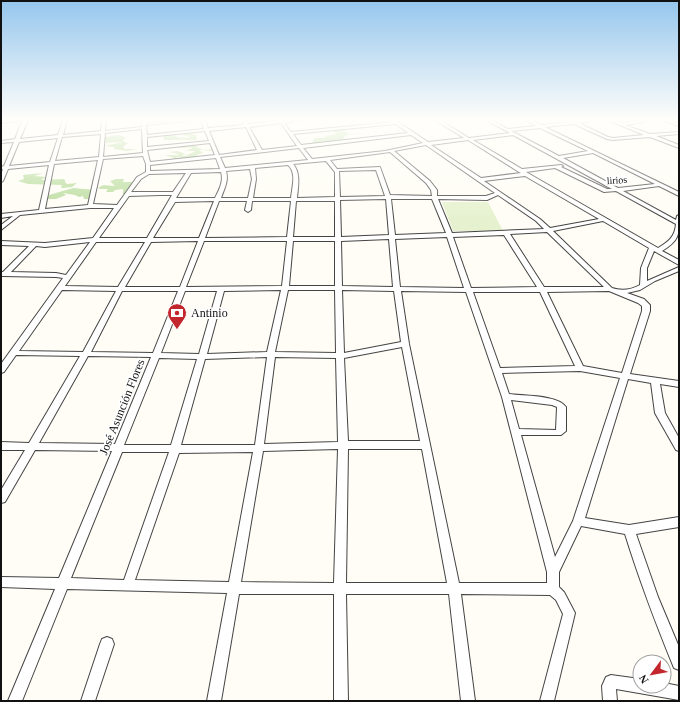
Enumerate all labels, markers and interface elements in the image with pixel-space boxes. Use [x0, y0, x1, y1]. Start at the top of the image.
street label: lirios [606, 174, 628, 186]
bank icon: Antinio [166, 302, 188, 330]
place label: Antinio [191, 306, 228, 320]
street label: José Asunción Flores [96, 357, 148, 457]
north arrow [632, 654, 672, 694]
text: N [636, 673, 651, 686]

